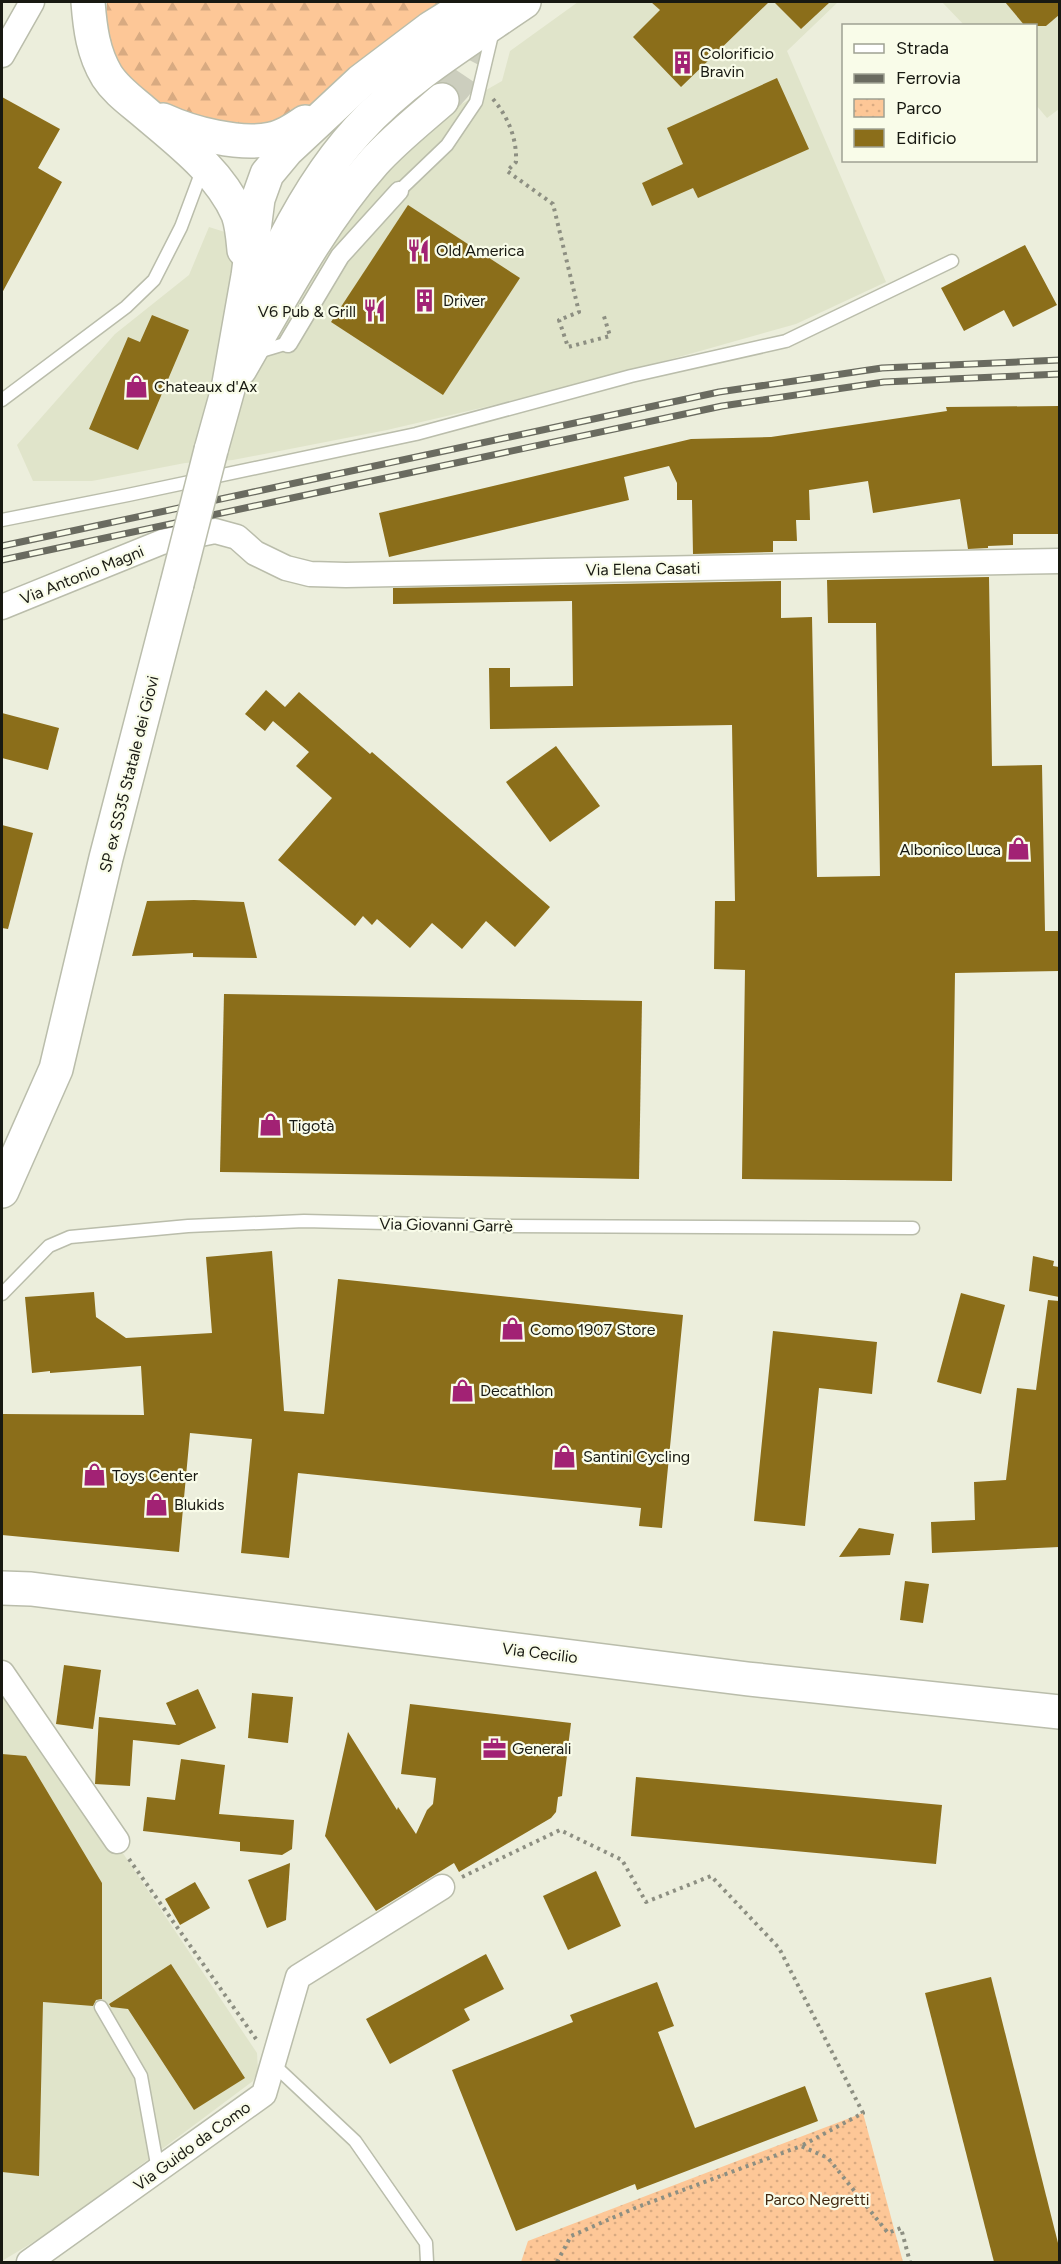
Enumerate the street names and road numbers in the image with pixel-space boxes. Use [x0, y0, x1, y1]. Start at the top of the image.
street label: Via Antonio Magni [17, 542, 147, 608]
street label: Via Elena Casati [585, 558, 701, 580]
street label: SP ex SS35 Statale dei Giovi [95, 674, 163, 874]
street label: Via Giovanni Garrè [379, 1214, 513, 1236]
street label: Via Cecilio [501, 1639, 579, 1667]
street label: Via Guido da Como [130, 2097, 254, 2195]

